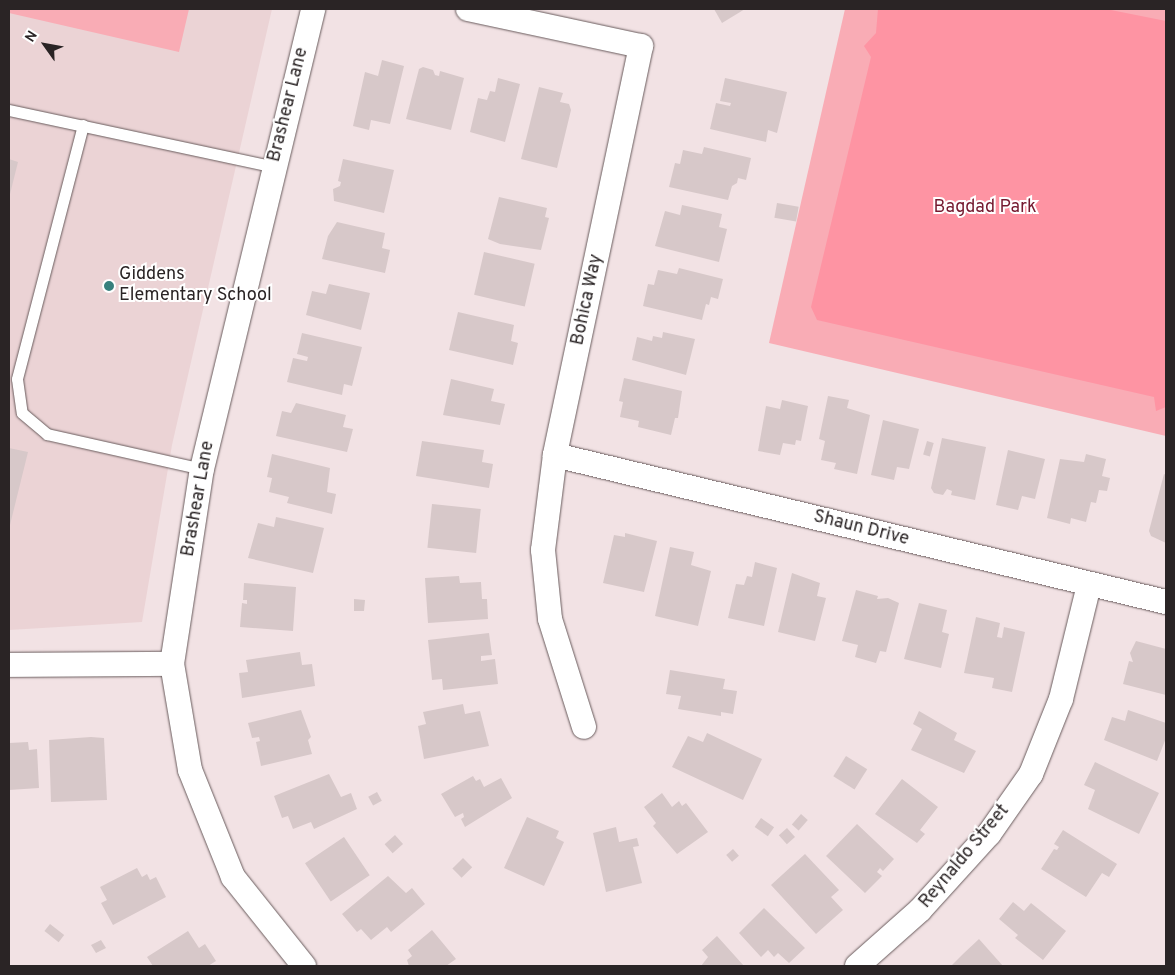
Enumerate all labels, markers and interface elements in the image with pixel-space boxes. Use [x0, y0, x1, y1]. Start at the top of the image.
north arrow [20, 20, 70, 70]
text: N [22, 28, 42, 46]
street label: Brashear Lane [264, 46, 314, 164]
park label: Bagdad Park [933, 197, 1037, 219]
street label: Bohica Way [568, 252, 608, 348]
place label: Giddens Elementary School [119, 265, 272, 308]
marker: Giddens Elementary School [103, 280, 115, 292]
street label: Brashear Lane [178, 439, 220, 559]
street label: Shaun Drive [811, 507, 911, 551]
street label: Reynaldo Street [915, 801, 1015, 913]

